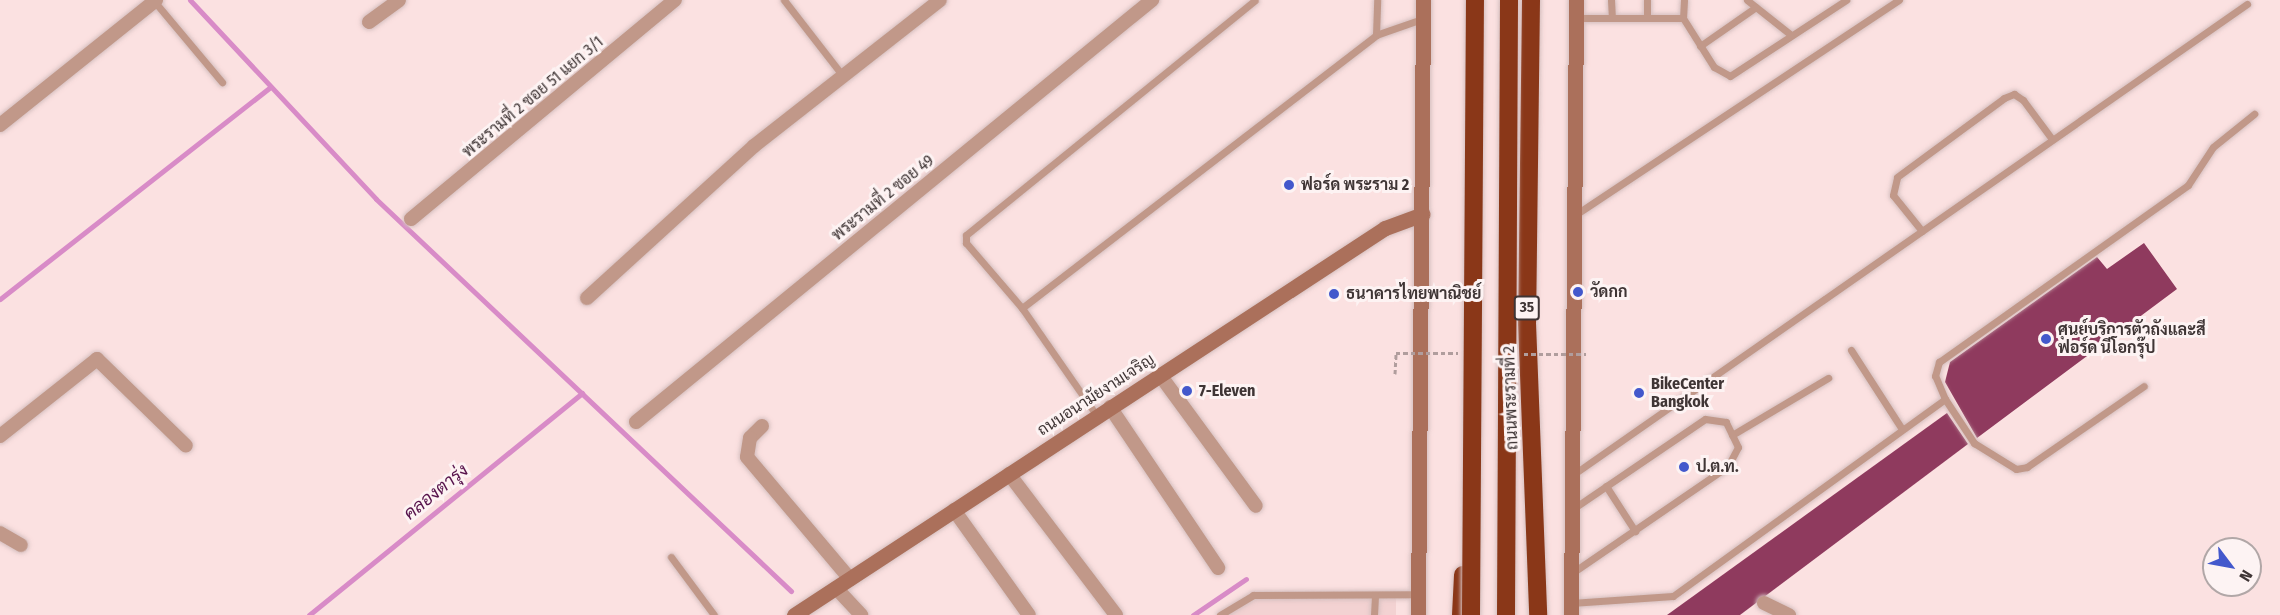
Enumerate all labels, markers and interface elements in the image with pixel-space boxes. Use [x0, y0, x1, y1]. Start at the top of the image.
street label: พระรามที่ 2 ซอย 51 แยก 3/1 [459, 32, 607, 162]
street label: พระรามที่ 2 ซอย 49 [828, 151, 938, 245]
place label: ฟอร์ด พระราม 2 [1301, 175, 1409, 195]
marker: ฟอร์ด พระราม 2 [1282, 178, 1296, 192]
place label: วัดกก [1590, 282, 1627, 302]
place label: ธนาคารไทยพาณิชย์ [1346, 284, 1481, 304]
marker: วัดกก [1571, 285, 1585, 299]
marker: ธนาคารไทยพาณิชย์ [1327, 287, 1341, 301]
road number: 35 [1514, 296, 1540, 320]
place label: ศูนย์บริการตัวถังและสี ฟอร์ด นีโอกรุ๊ป [2058, 320, 2206, 358]
marker: ศูนย์บริการตัวถังและสี ฟอร์ด นีโอกรุ๊ป [2039, 332, 2053, 346]
street label: ถนนพระรามที่ 2 [1500, 346, 1522, 450]
street label: ถนนอนามัยงามเจริญ [1034, 350, 1158, 440]
place label: BikeCenter Bangkok [1651, 374, 1724, 412]
place label: 7-Eleven [1199, 381, 1255, 401]
marker: 7-Eleven [1180, 384, 1194, 398]
marker: BikeCenter Bangkok [1632, 386, 1646, 400]
place label: ป.ต.ท. [1696, 457, 1739, 477]
water label: คลองตารุ่ง [399, 460, 473, 524]
marker: ป.ต.ท. [1677, 460, 1691, 474]
north arrow [2202, 537, 2262, 597]
text: N [2235, 567, 2257, 585]

